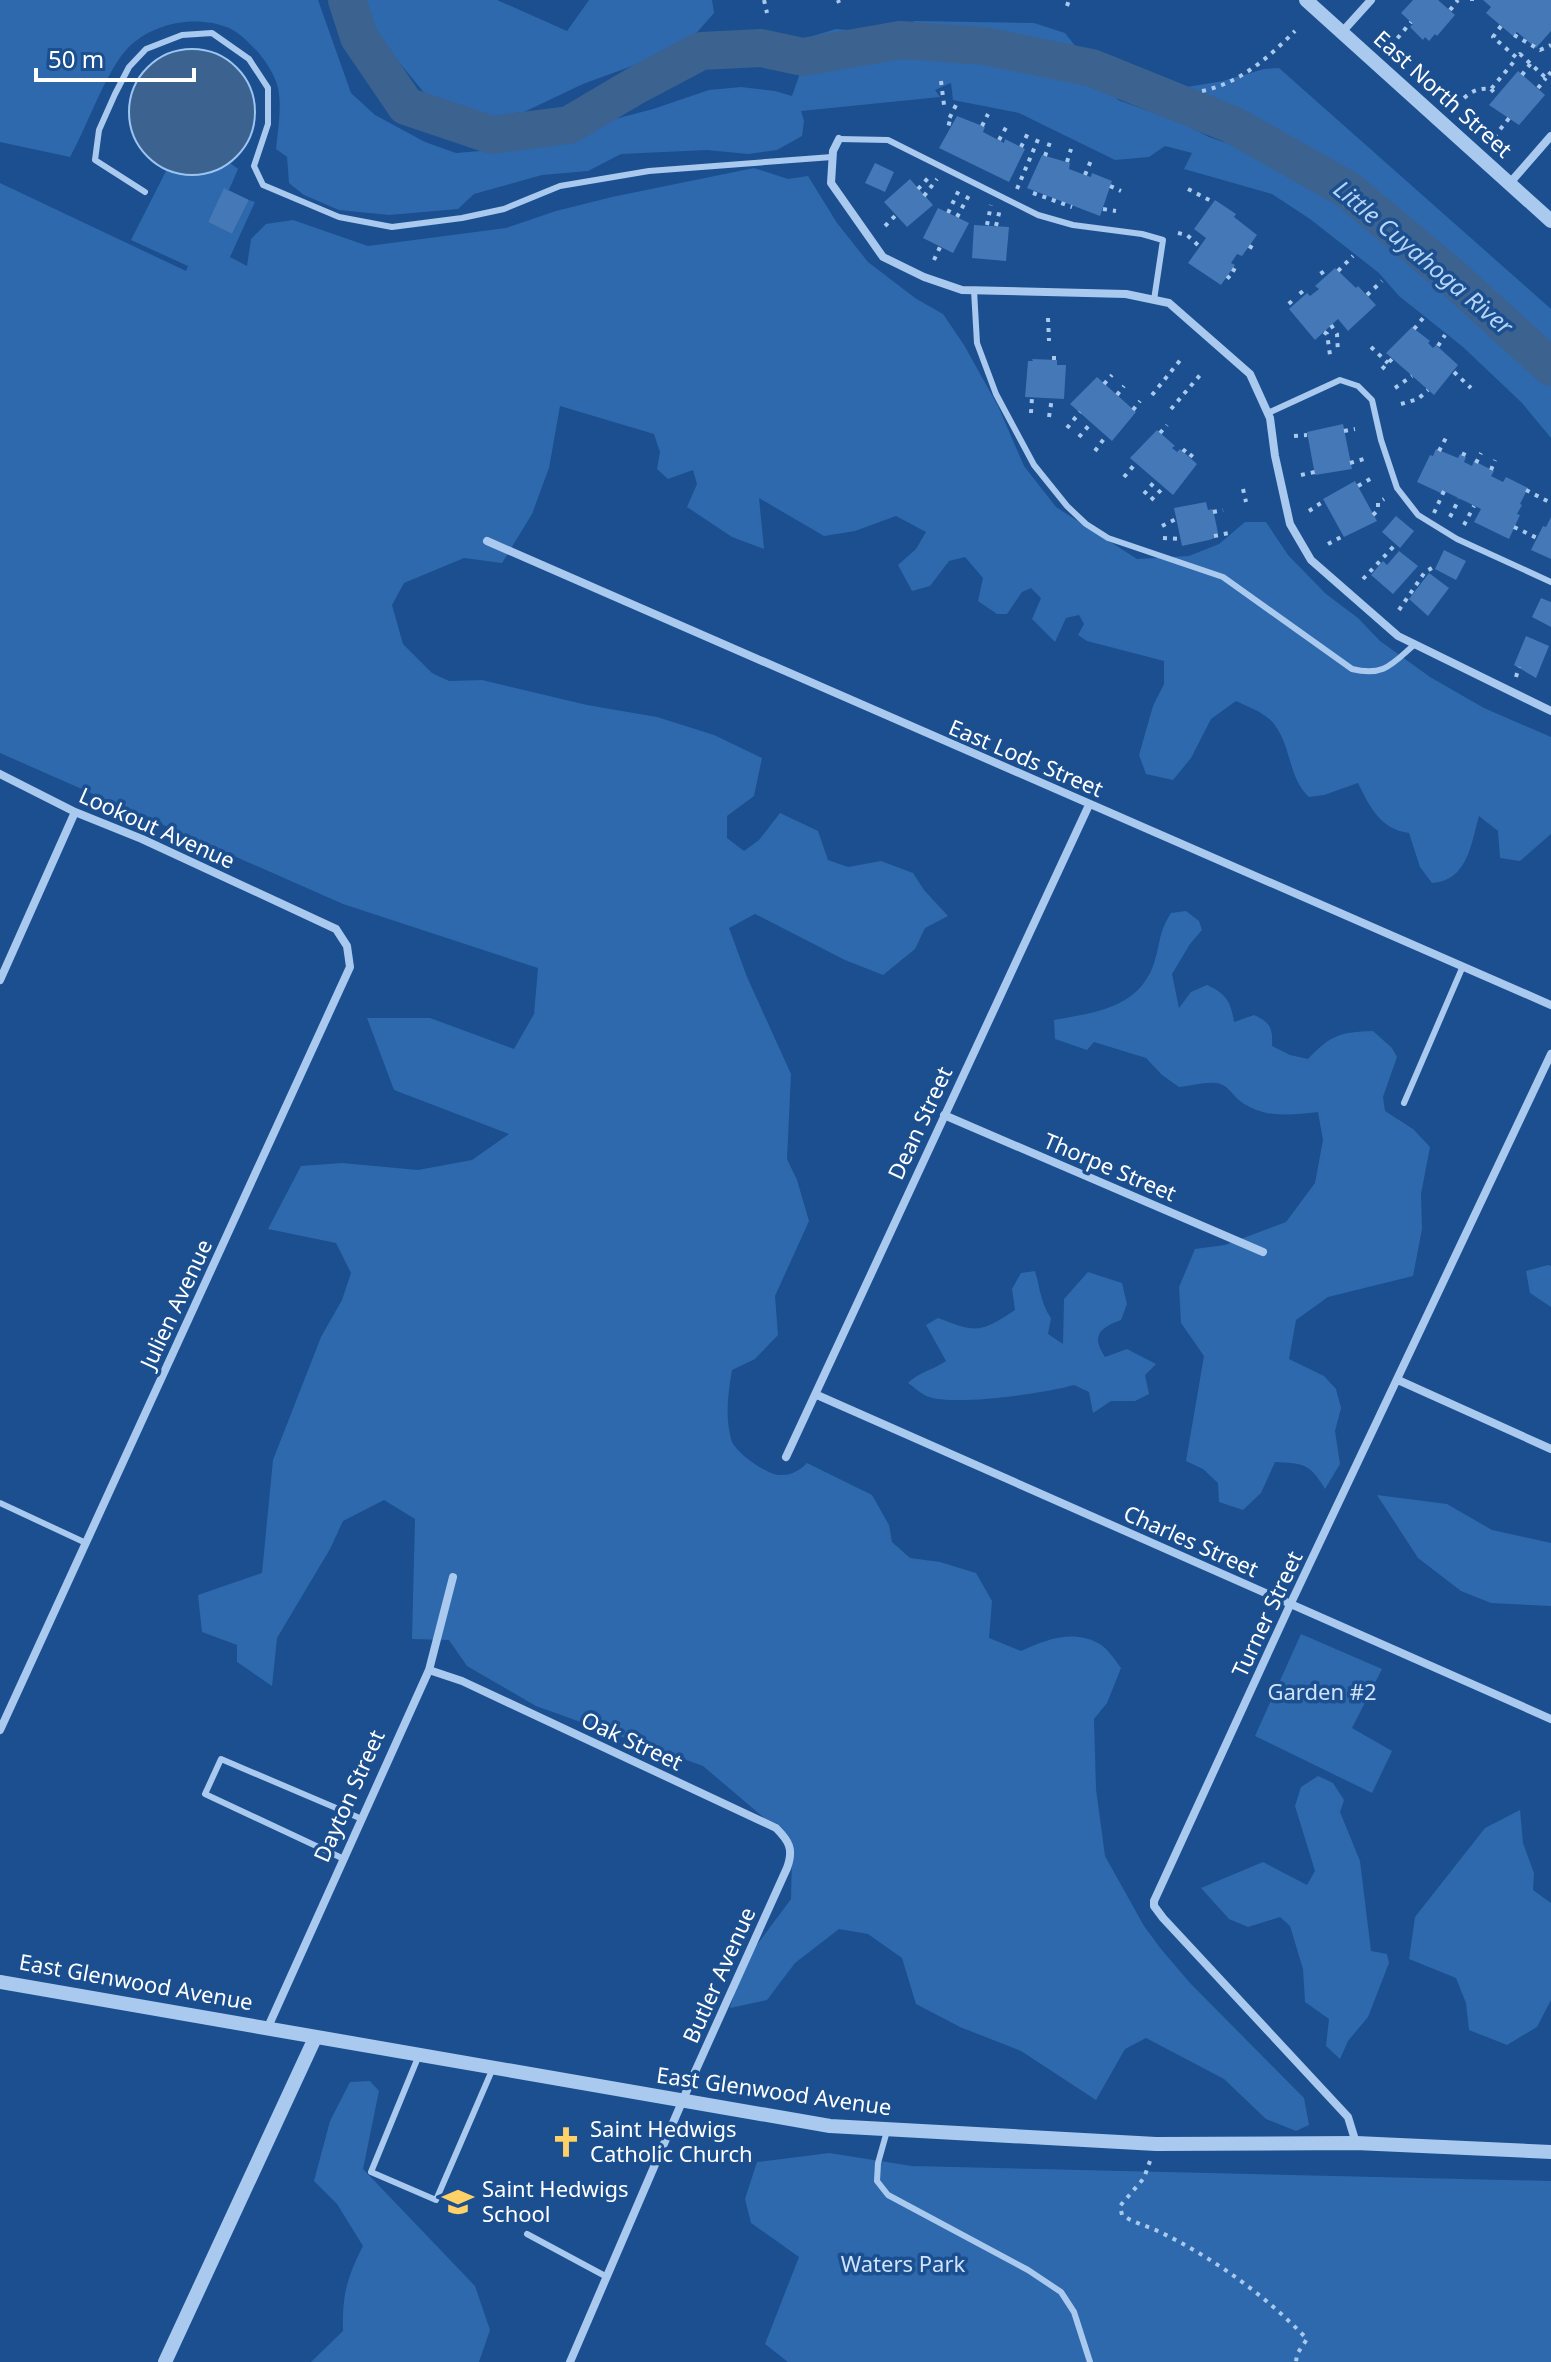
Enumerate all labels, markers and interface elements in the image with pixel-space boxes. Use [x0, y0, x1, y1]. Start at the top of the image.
street label: East North Street [1368, 23, 1519, 164]
scale bar [36, 32, 194, 82]
text: 50 m [48, 42, 104, 75]
water label: Little Cuyahoga River [1327, 172, 1522, 343]
street label: East Lods Street [945, 711, 1108, 803]
street label: Lookout Avenue [75, 779, 240, 875]
street label: Dean Street [880, 1061, 958, 1184]
street label: Thorpe Street [1039, 1125, 1181, 1208]
street label: Julien Avenue [131, 1234, 218, 1375]
street label: Charles Street [1119, 1497, 1264, 1583]
street label: Turner Street [1224, 1546, 1308, 1682]
park label: Garden #2 [1267, 1676, 1377, 1706]
street label: Oak Street [577, 1704, 688, 1777]
street label: Dayton Street [306, 1725, 391, 1866]
street label: Butler Avenue [675, 1902, 761, 2047]
street label: East Glenwood Avenue [17, 1946, 255, 2016]
street label: East Glenwood Avenue [655, 2059, 894, 2121]
place label: Saint Hedwigs Catholic Church [590, 2113, 753, 2168]
church icon: Saint Hedwigs Catholic Church [549, 2125, 583, 2159]
place label: Saint Hedwigs School [482, 2173, 629, 2228]
school or university icon: Saint Hedwigs School [441, 2185, 475, 2219]
park label: Waters Park [841, 2248, 966, 2278]

